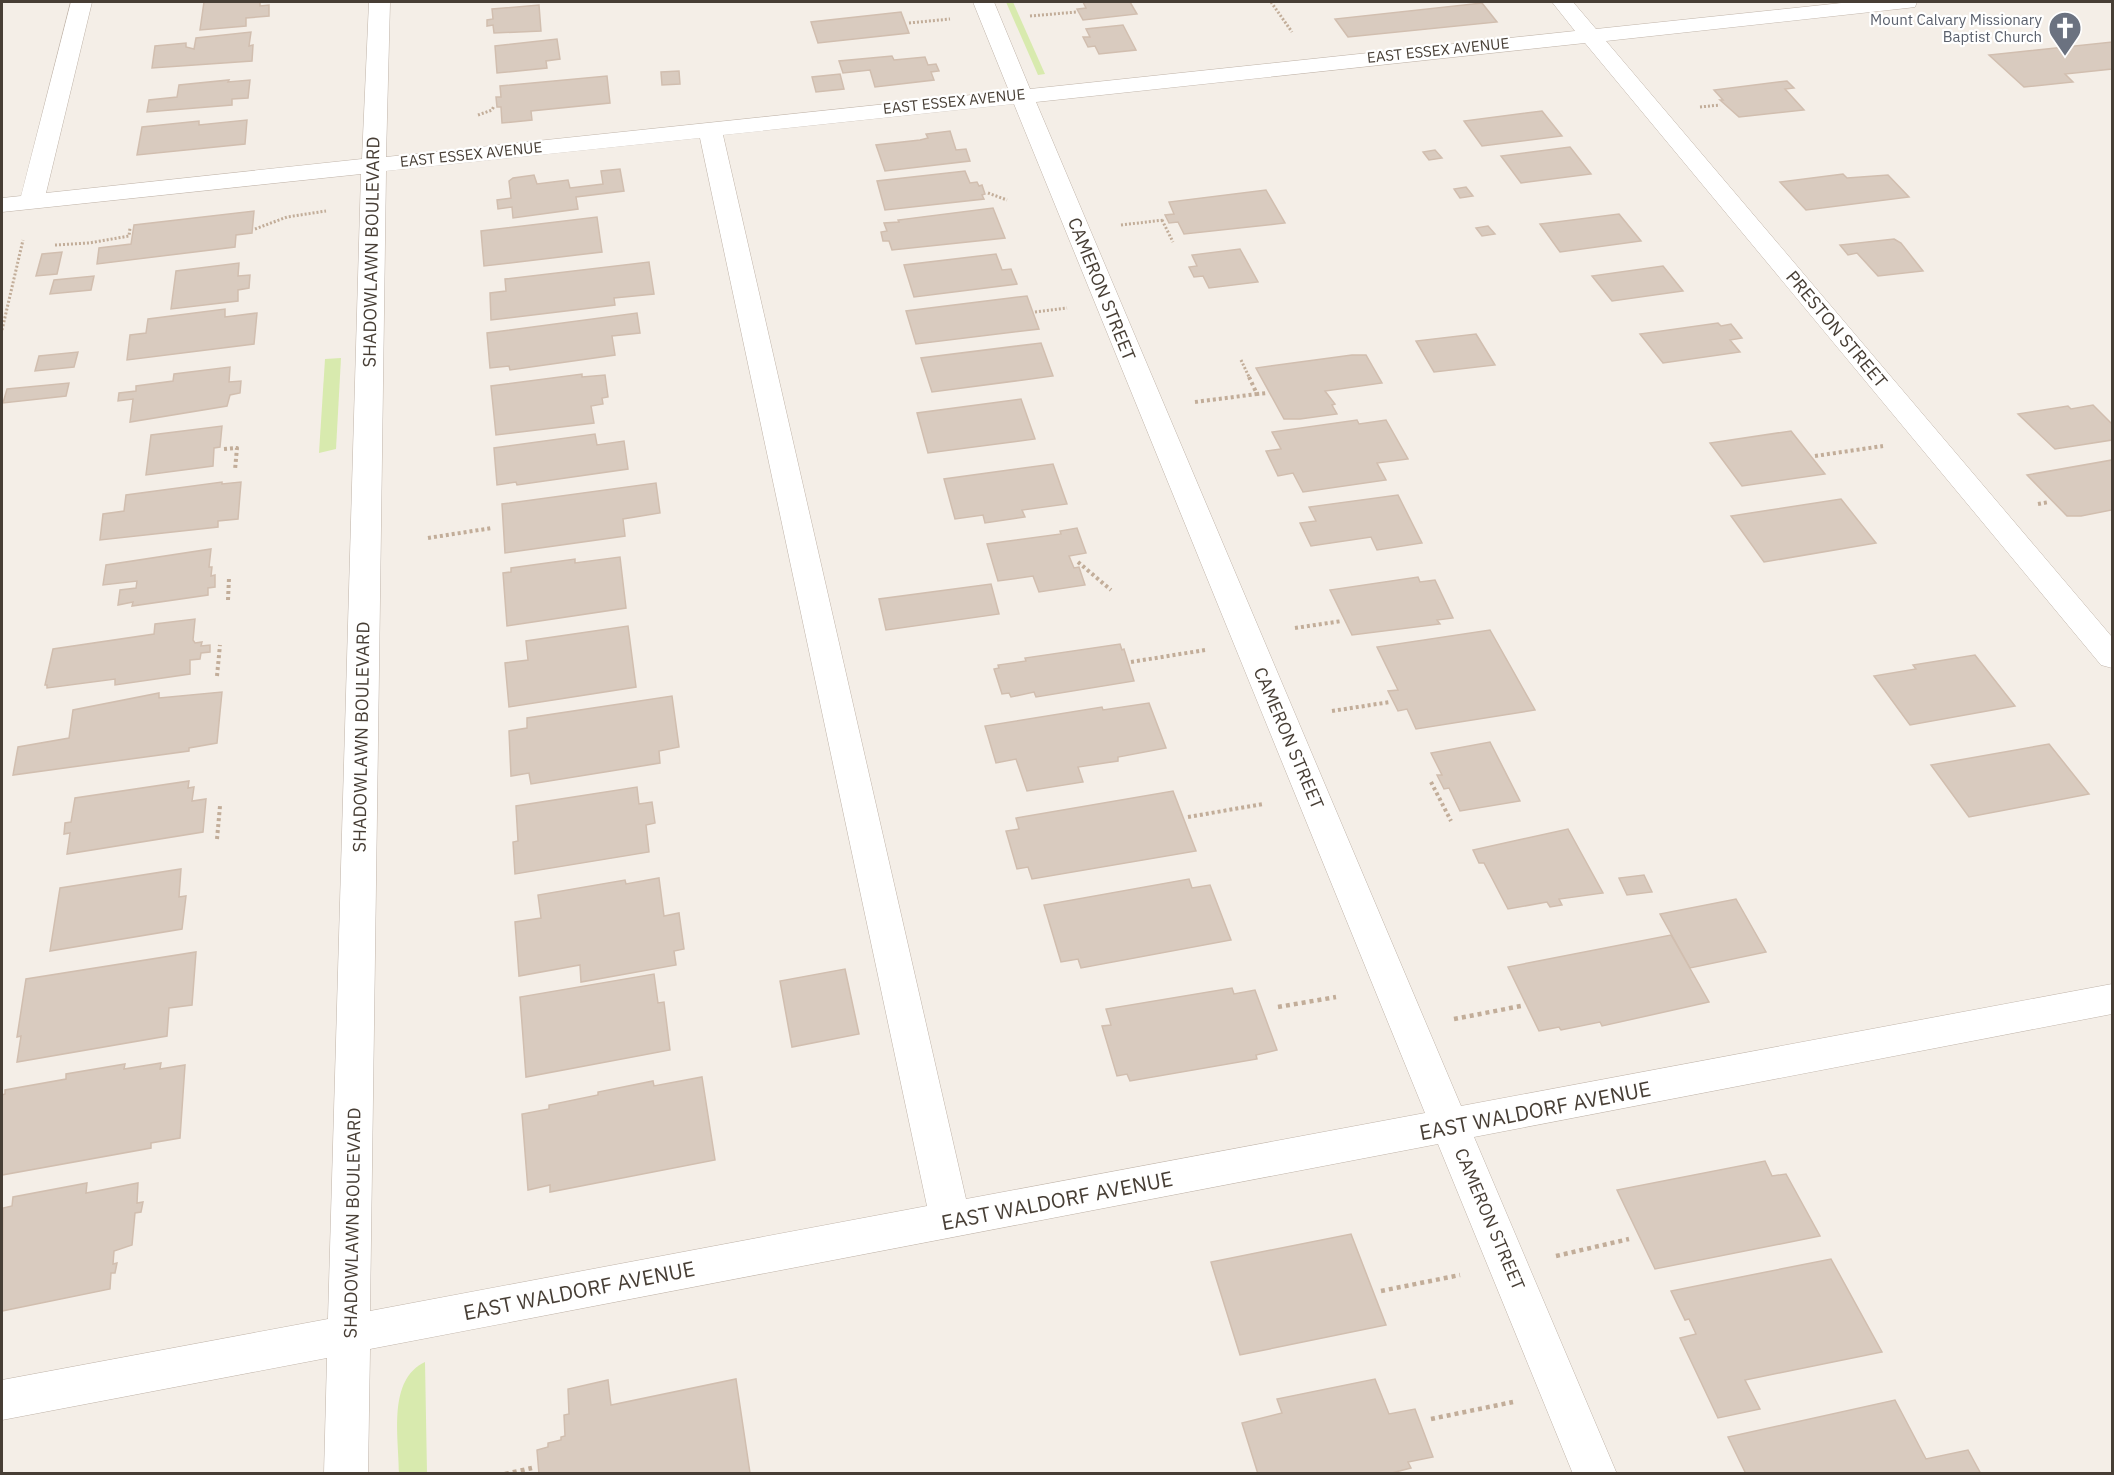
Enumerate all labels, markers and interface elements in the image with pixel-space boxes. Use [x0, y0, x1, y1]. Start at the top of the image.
place label: Mount Calvary Missionary Baptist Church [1870, 10, 2043, 46]
church icon: Mount Calvary Missionary Baptist Church [2047, 10, 2083, 57]
street label: EAST ESSEX AVENUE [1366, 33, 1510, 67]
street label: EAST ESSEX AVENUE [882, 84, 1026, 118]
street label: SHADOWLAWN BOULEVARD [357, 136, 385, 368]
street label: EAST ESSEX AVENUE [399, 137, 543, 171]
street label: CAMERON STREET [1063, 214, 1141, 364]
street label: PRESTON STREET [1781, 266, 1893, 392]
street label: SHADOWLAWN BOULEVARD [347, 621, 375, 853]
street label: CAMERON STREET [1249, 663, 1329, 813]
street label: EAST WALDORF AVENUE [1417, 1074, 1653, 1146]
street label: SHADOWLAWN BOULEVARD [338, 1107, 366, 1339]
street label: CAMERON STREET [1450, 1144, 1530, 1294]
street label: EAST WALDORF AVENUE [939, 1164, 1175, 1236]
street label: EAST WALDORF AVENUE [461, 1254, 697, 1326]

